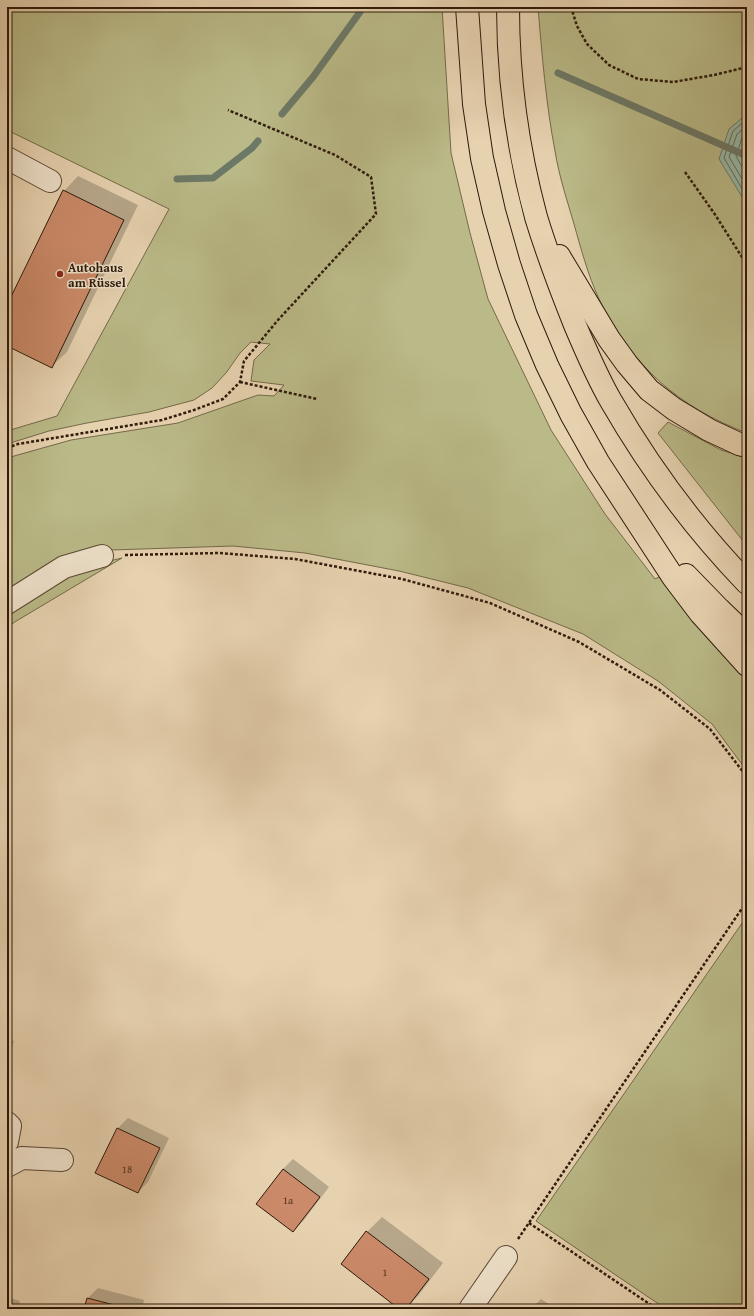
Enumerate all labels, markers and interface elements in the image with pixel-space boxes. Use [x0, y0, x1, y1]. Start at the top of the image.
place label: Autohaus am Rüssel [68, 258, 126, 292]
marker: Autohaus am Rüssel [55, 269, 65, 279]
house number: 18 [122, 1161, 132, 1177]
house number: 1a [283, 1192, 294, 1208]
house number: 1 [382, 1264, 388, 1280]

